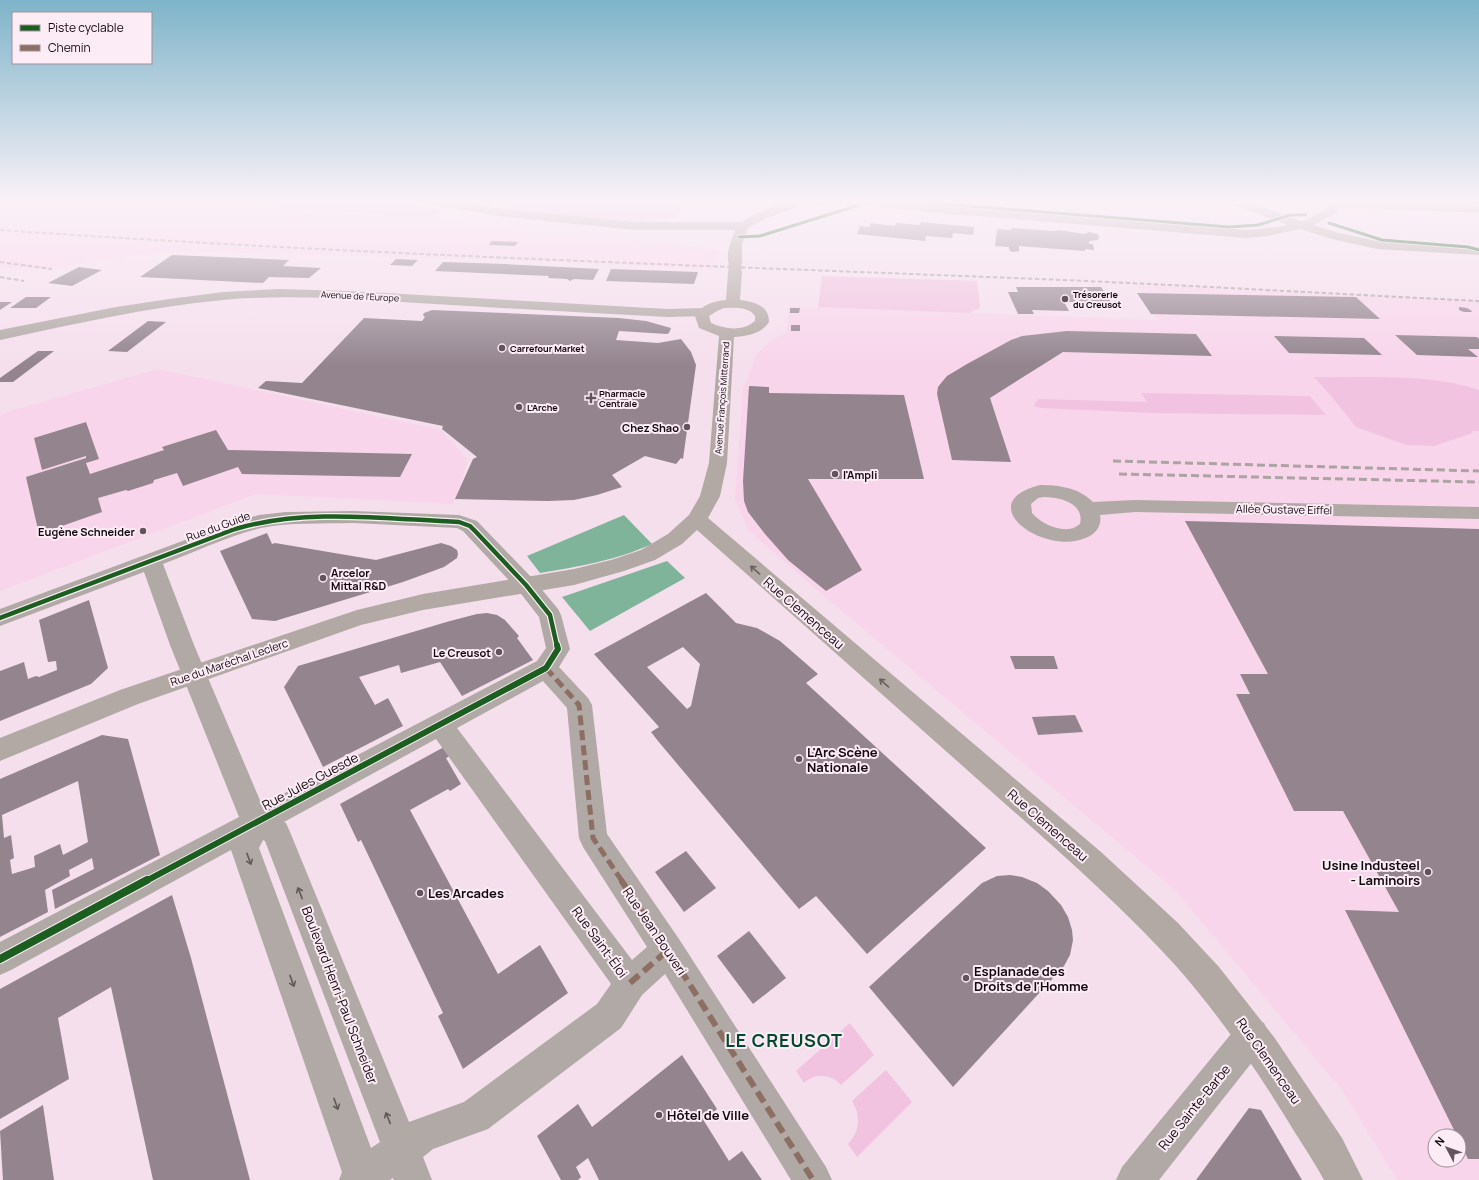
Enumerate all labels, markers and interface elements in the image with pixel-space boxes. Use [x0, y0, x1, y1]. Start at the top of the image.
legend [12, 12, 152, 64]
text: Piste cyclable [48, 19, 124, 36]
text: Chemin [48, 39, 91, 56]
street label: Avenue de l'Europe [321, 287, 399, 305]
place label: Trésorerie du Creusot [1073, 288, 1122, 311]
marker: Trésorerie du Creusot [1060, 294, 1070, 304]
street label: Avenue François Mitterrand [712, 341, 732, 455]
place label: Carrefour Market [510, 342, 585, 355]
marker: Carrefour Market [497, 343, 507, 353]
place label: Pharmacie Centrale [599, 387, 646, 410]
marker: Pharmacie Centrale [586, 393, 596, 403]
place label: L'Arche [527, 401, 558, 414]
marker: L'Arche [514, 402, 524, 412]
place label: Chez Shao [622, 420, 679, 435]
marker: Chez Shao [682, 422, 692, 432]
place label: l'Ampli [843, 467, 877, 482]
marker: l'Ampli [830, 469, 840, 479]
street label: Allée Gustave Eiffel [1236, 501, 1332, 517]
street label: Rue du Guide [184, 507, 253, 545]
place label: Eugène Schneider [38, 524, 136, 539]
marker: Eugène Schneider [138, 526, 148, 536]
place label: Arcelor Mittal R&D [331, 565, 387, 593]
one-way arrow [750, 565, 760, 574]
marker: Arcelor Mittal R&D [318, 573, 328, 583]
street label: Rue Clemenceau [760, 573, 848, 653]
street label: Rue du Maréchal Leclerc [168, 635, 290, 689]
place label: Le Creusot [433, 645, 491, 660]
marker: Le Creusot [494, 647, 504, 657]
one-way arrow [879, 679, 890, 688]
place label: L'Arc Scène Nationale [807, 743, 878, 776]
street label: Rue Jules Guesde [259, 748, 362, 814]
marker: L'Arc Scène Nationale [794, 754, 804, 764]
street label: Rue Clemenceau [1004, 785, 1092, 865]
one-way arrow [245, 852, 253, 864]
place label: Usine Industeel - Laminoirs [1322, 856, 1420, 889]
marker: Usine Industeel - Laminoirs [1423, 867, 1433, 877]
place label: Les Arcades [428, 884, 504, 902]
street label: Rue Jean Bouveri [619, 884, 691, 978]
one-way arrow [295, 887, 303, 899]
marker: Les Arcades [415, 888, 425, 898]
street label: Rue Saint-Éloi [568, 903, 632, 981]
street label: Boulevard Henri-Paul Schneider [298, 904, 382, 1087]
place label: Esplanade des Droits de l'Homme [974, 962, 1089, 995]
marker: Esplanade des Droits de l'Homme [961, 973, 971, 983]
one-way arrow [289, 975, 297, 987]
street label: Rue Clemenceau [1233, 1014, 1305, 1108]
district label: LE CREUSOT [725, 1028, 843, 1052]
street label: Rue Sainte-Barbe [1154, 1060, 1234, 1154]
one-way arrow [333, 1097, 341, 1109]
place label: Hôtel de Ville [667, 1106, 749, 1124]
marker: Hôtel de Ville [654, 1110, 664, 1120]
one-way arrow [384, 1112, 392, 1124]
north arrow [1427, 1128, 1467, 1168]
text: N [1431, 1133, 1447, 1149]

